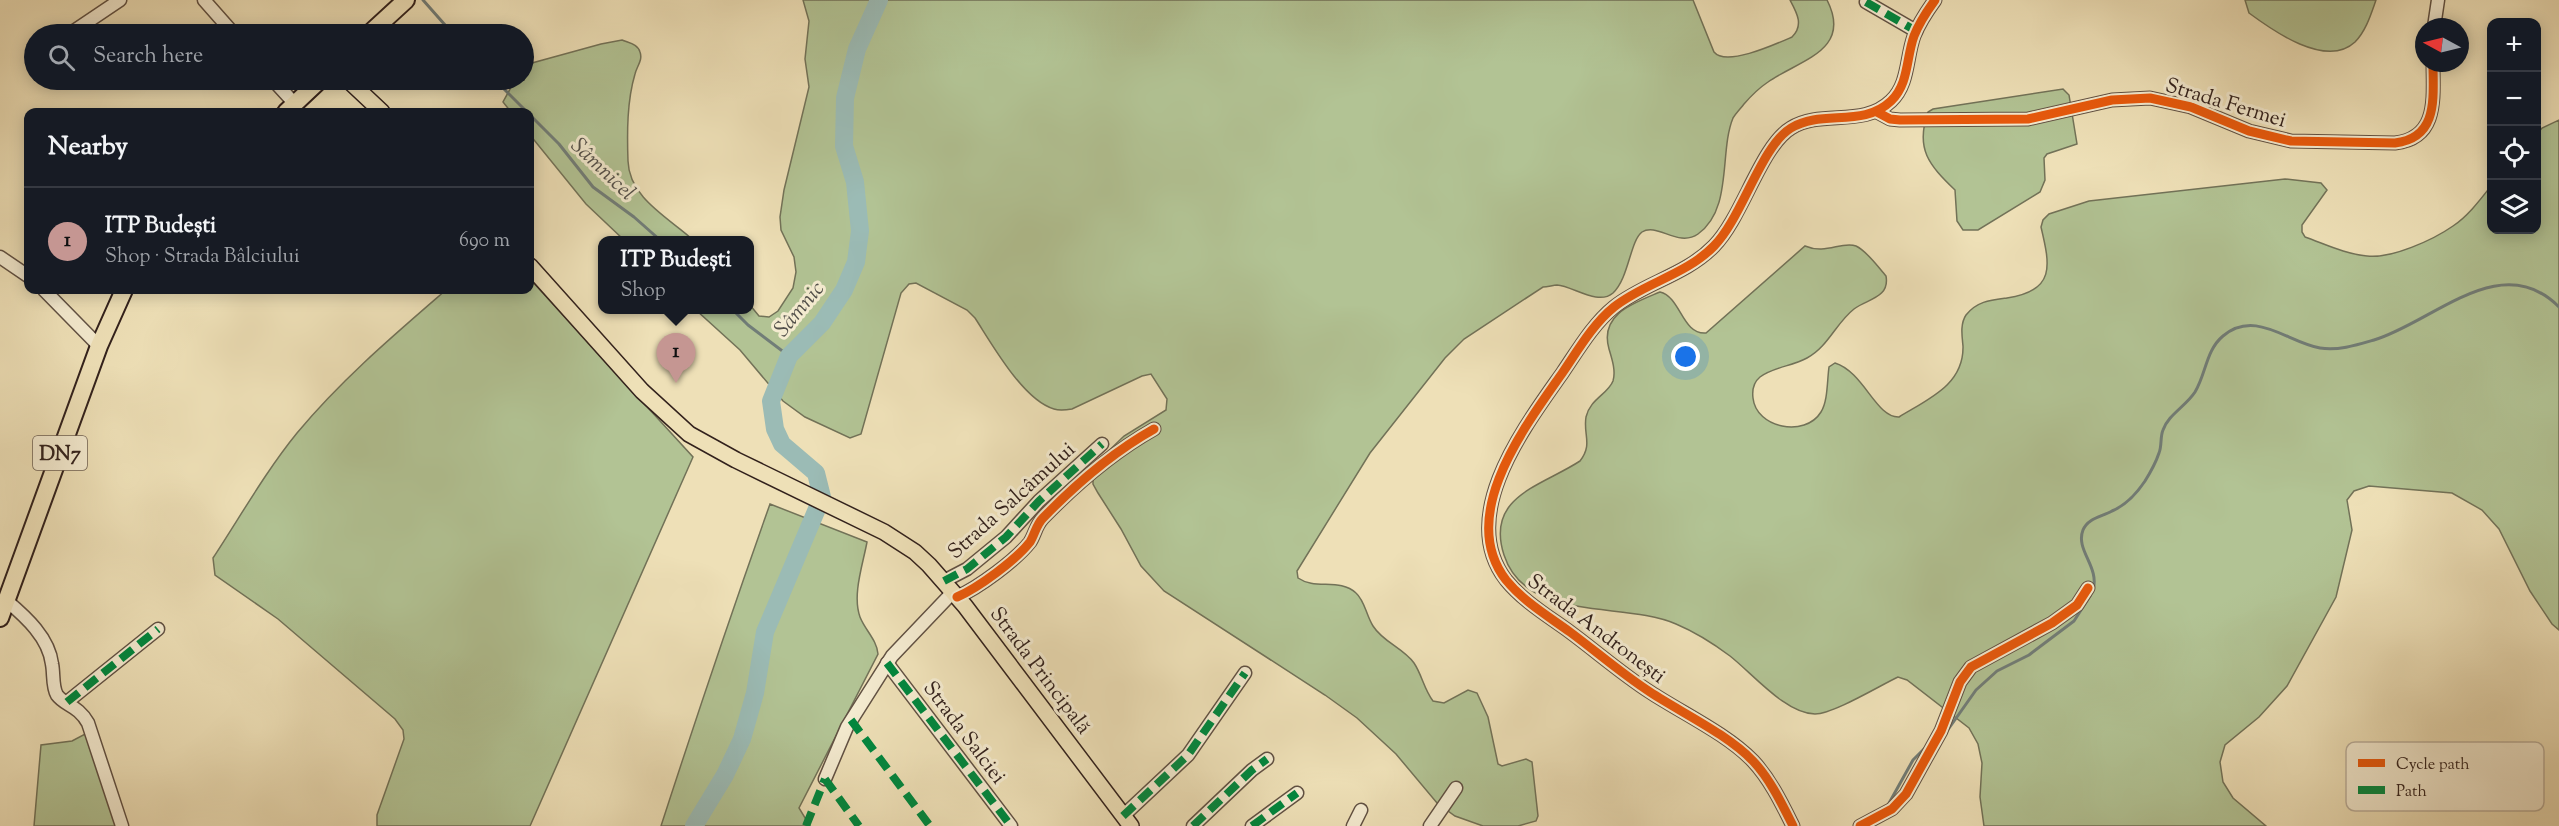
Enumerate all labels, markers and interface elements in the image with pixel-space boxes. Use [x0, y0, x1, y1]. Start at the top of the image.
north arrow [2415, 18, 2469, 72]
map controls [2487, 18, 2541, 234]
button: + [2487, 18, 2541, 72]
search box [24, 24, 534, 90]
icon: search [45, 41, 78, 74]
text: Search here [93, 41, 203, 73]
street label: Strada Fermei [2161, 71, 2290, 137]
button: − [2487, 72, 2541, 126]
button: locate [2487, 126, 2541, 180]
text: Nearby [48, 129, 128, 166]
water label: Sâmnicel [562, 131, 642, 209]
button: layers [2487, 180, 2541, 234]
text: ITP Budești [105, 211, 216, 243]
text: 1 [64, 227, 71, 256]
text: 690 m [459, 227, 510, 256]
popup [598, 236, 754, 314]
text: Shop · Strada Bâlciului [105, 243, 300, 272]
text: ITP Budești [620, 245, 732, 277]
water label: Sâmnic [767, 275, 833, 345]
text: Shop [620, 277, 666, 306]
pin: 1 [656, 334, 696, 383]
your location [1671, 342, 1700, 371]
road number: DN7 [33, 436, 87, 470]
street label: Strada Salcâmului [942, 436, 1083, 567]
street label: Strada Andronești [1520, 567, 1671, 692]
street label: Strada Principală [981, 601, 1098, 741]
street label: Strada Salciei [915, 675, 1012, 791]
legend [2346, 742, 2544, 811]
text: Cycle path [2396, 754, 2470, 777]
text: Path [2396, 781, 2427, 804]

